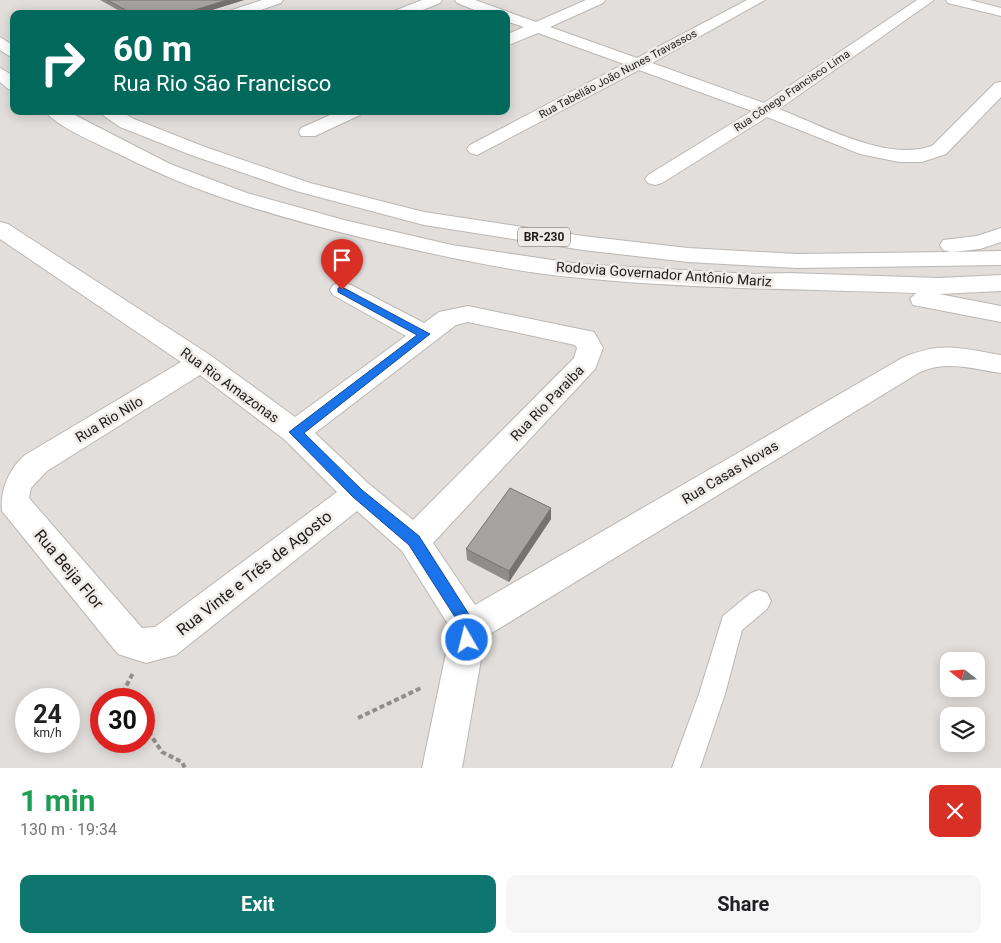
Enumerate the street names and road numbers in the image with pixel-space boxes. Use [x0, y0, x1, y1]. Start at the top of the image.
street label: Rua Tabelião João Nunes Travassos [537, 27, 700, 121]
street label: Rua Cônego Francisco Lima [732, 47, 852, 135]
road number: BR-230 [518, 228, 570, 246]
street label: Rodovia Governador Antônio Mariz [556, 258, 772, 290]
street label: Rua Rio Amazonas [178, 344, 282, 426]
street label: Rua Rio Paraiba [507, 362, 587, 444]
street label: Rua Rio Nilo [72, 393, 146, 445]
street label: Rua Casas Novas [679, 437, 781, 507]
street label: Rua Vinte e Três de Agosto [173, 507, 335, 639]
street label: Rua Beija Flor [30, 526, 108, 613]

